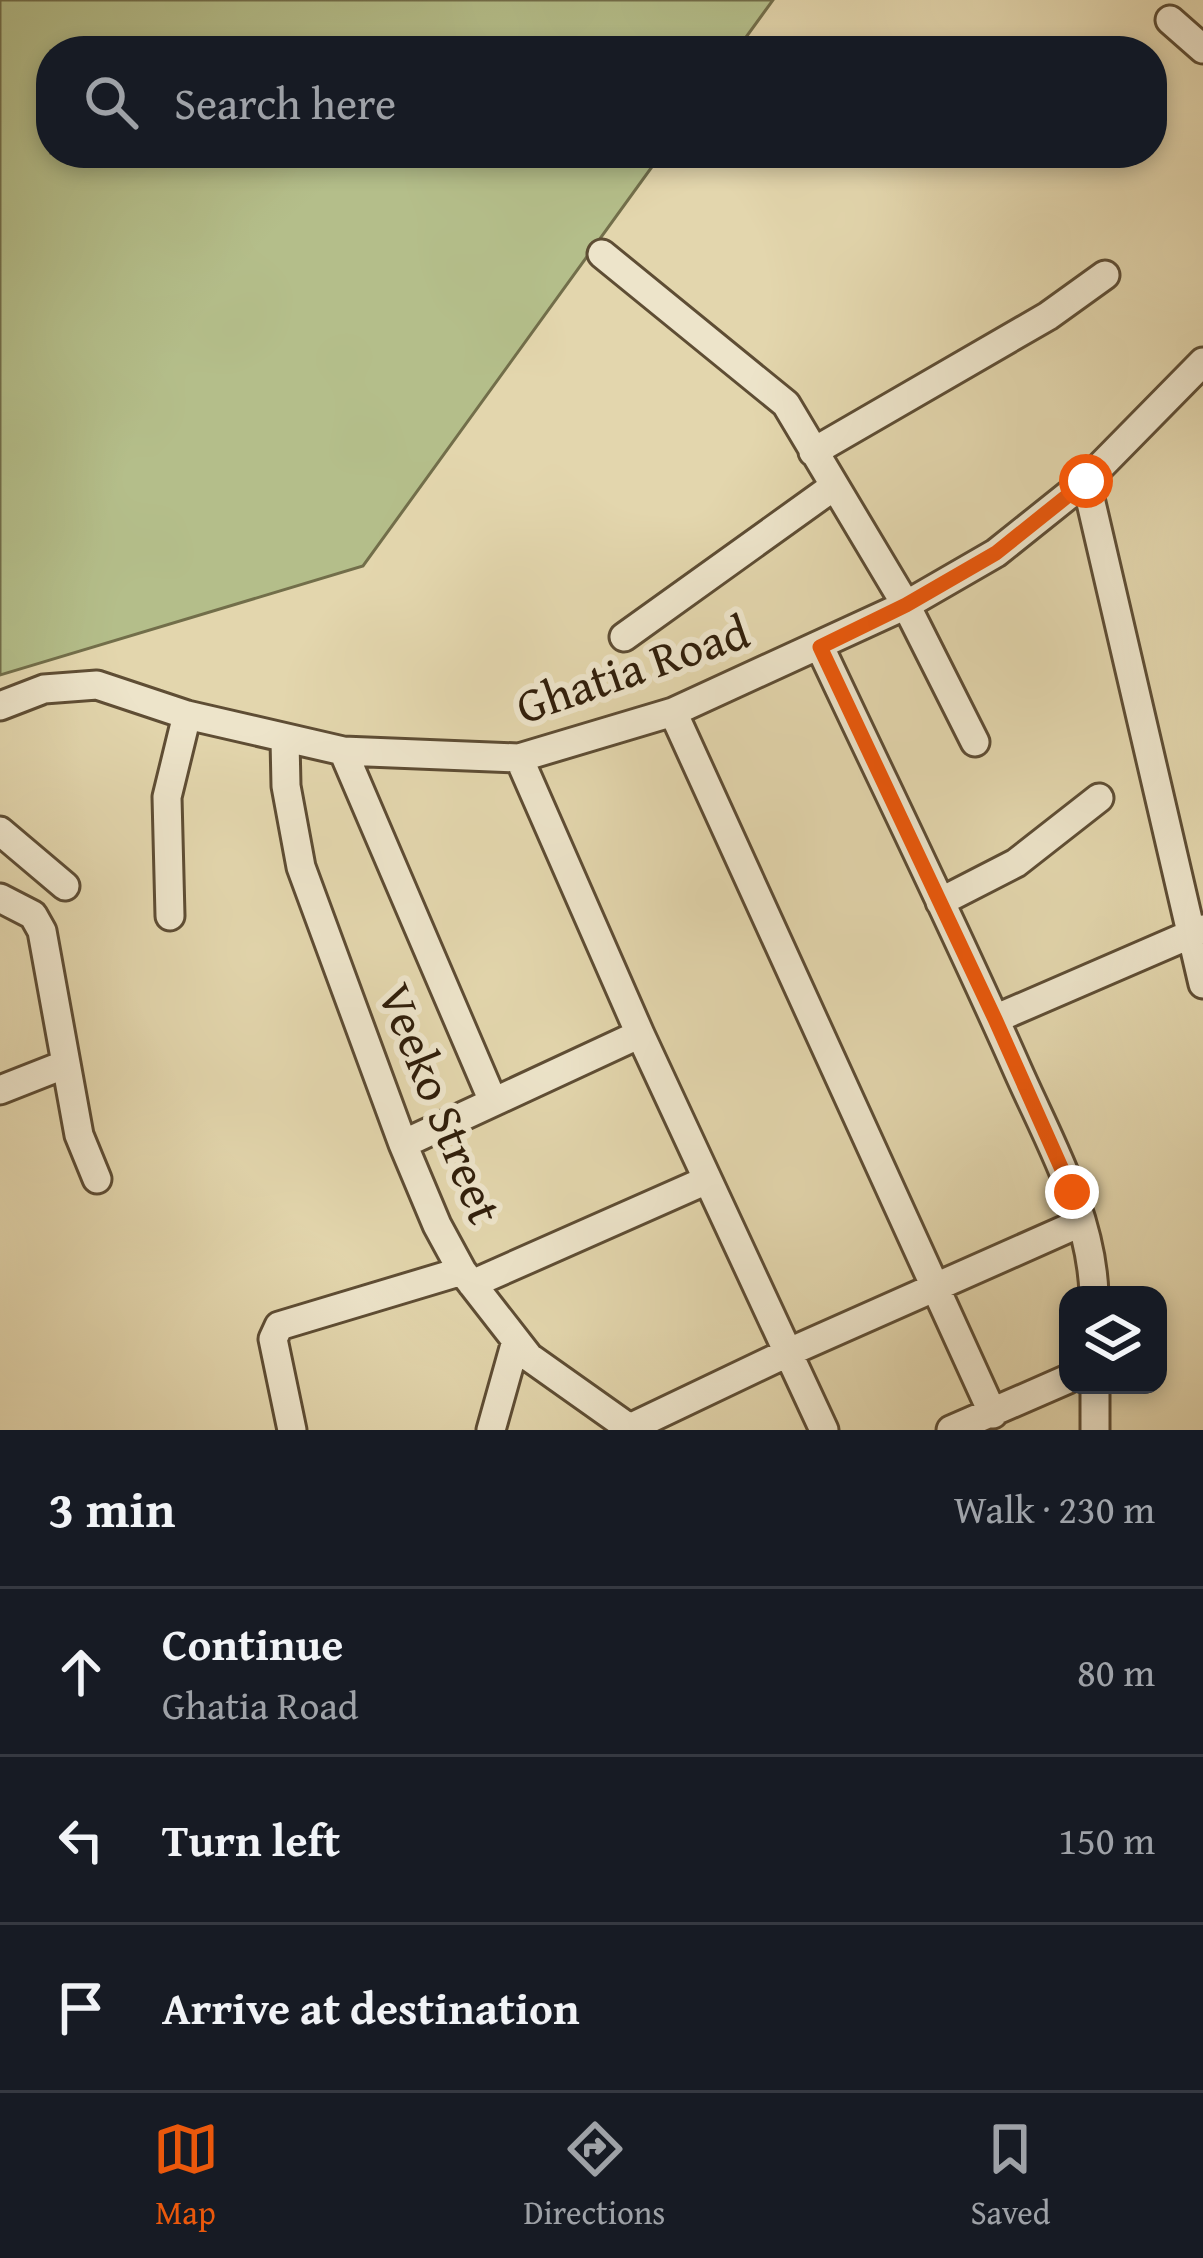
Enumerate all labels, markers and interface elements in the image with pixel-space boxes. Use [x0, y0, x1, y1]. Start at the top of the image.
search box [36, 36, 1167, 168]
icon: search [78, 69, 144, 135]
text: Search here [174, 70, 396, 135]
route start [1059, 454, 1113, 508]
street label: Ghatia Road [506, 595, 758, 741]
street label: Veeko Street [361, 972, 521, 1234]
route end [1045, 1165, 1099, 1219]
map controls [1059, 1286, 1167, 1394]
button: layers [1059, 1286, 1167, 1394]
text: 3 min [48, 1471, 175, 1546]
text: Walk · 230 m [954, 1480, 1155, 1537]
text: Continue [162, 1611, 343, 1676]
icon: ahead [48, 1639, 114, 1705]
text: 80 m [1077, 1643, 1155, 1700]
text: Ghatia Road [162, 1676, 359, 1733]
icon: left [48, 1807, 114, 1873]
text: Turn left [162, 1807, 340, 1872]
text: 150 m [1058, 1811, 1155, 1868]
icon: arrive [48, 1975, 114, 2041]
text: Arrive at destination [162, 1975, 580, 2040]
tab: Map [153, 2116, 219, 2236]
tab: Directions [524, 2116, 665, 2236]
tab: Saved [971, 2116, 1050, 2236]

